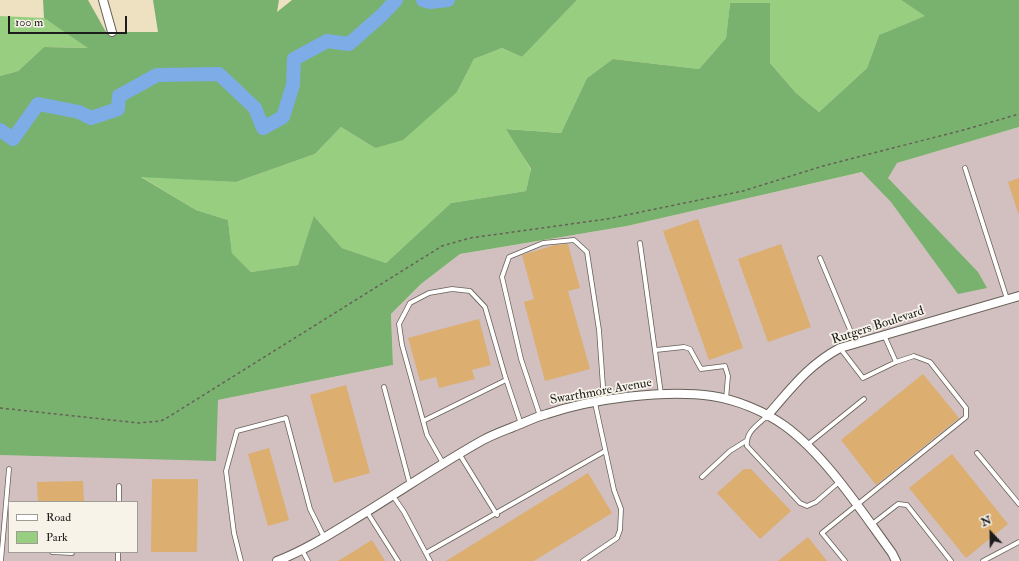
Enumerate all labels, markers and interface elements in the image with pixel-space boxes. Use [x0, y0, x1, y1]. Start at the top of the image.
scale bar [10, 8, 129, 34]
text: 100 m [15, 15, 43, 30]
street label: Rutgers Boulevard [830, 304, 926, 348]
street label: Swarthmore Avenue [549, 375, 653, 409]
legend [8, 501, 138, 553]
text: Road [46, 510, 71, 525]
north arrow [971, 513, 1011, 553]
text: N [979, 514, 993, 529]
text: Park [46, 530, 68, 545]

